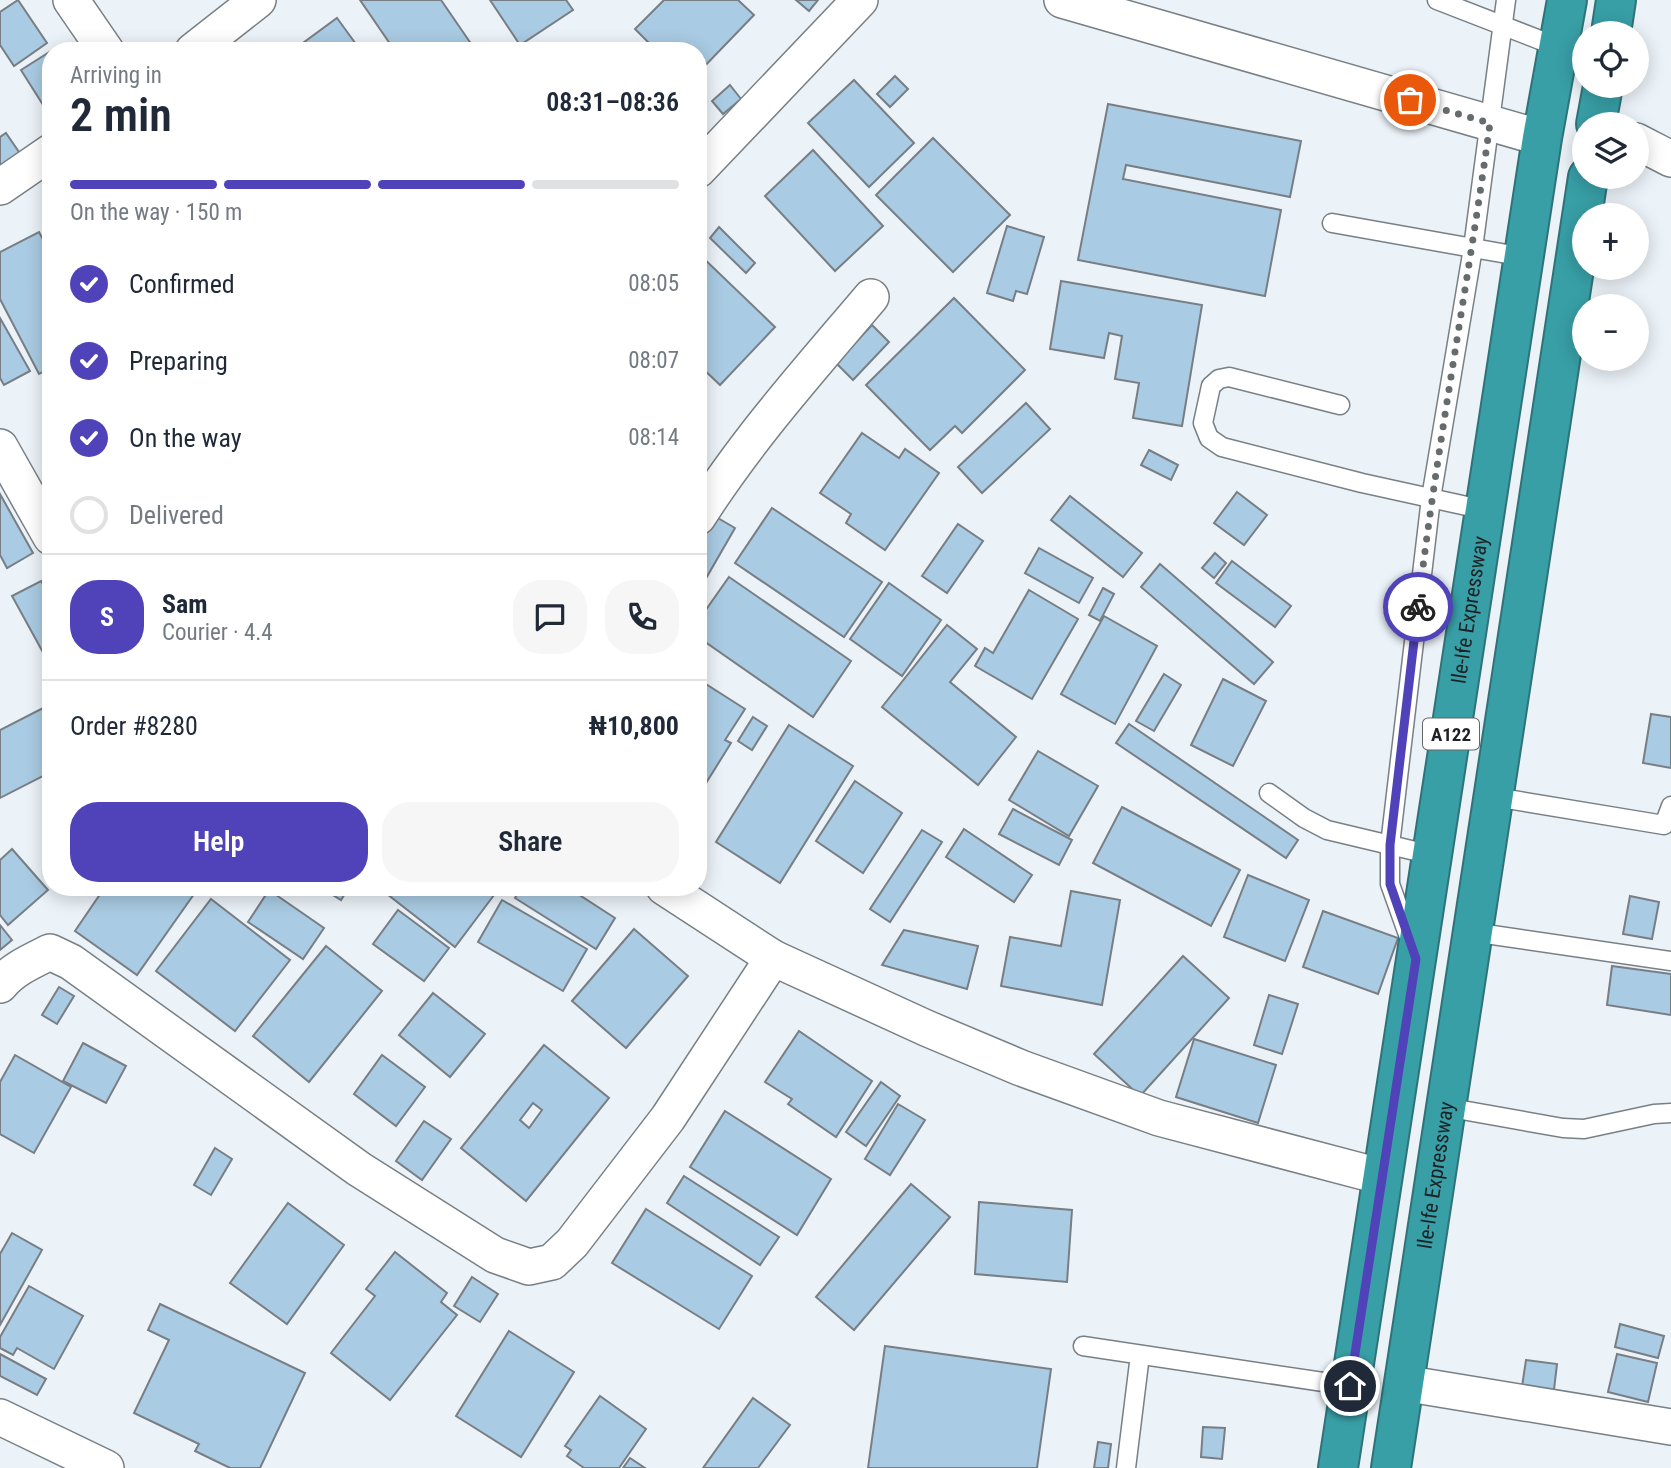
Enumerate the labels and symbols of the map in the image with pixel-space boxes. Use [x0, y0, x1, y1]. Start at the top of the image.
pin [1380, 70, 1440, 130]
street label: Ile-Ife Expressway [1446, 534, 1493, 686]
courier [1383, 572, 1453, 642]
road number: A122 [1423, 719, 1479, 750]
street label: Ile-Ife Expressway [1413, 1100, 1459, 1251]
pin [1320, 1356, 1380, 1416]

